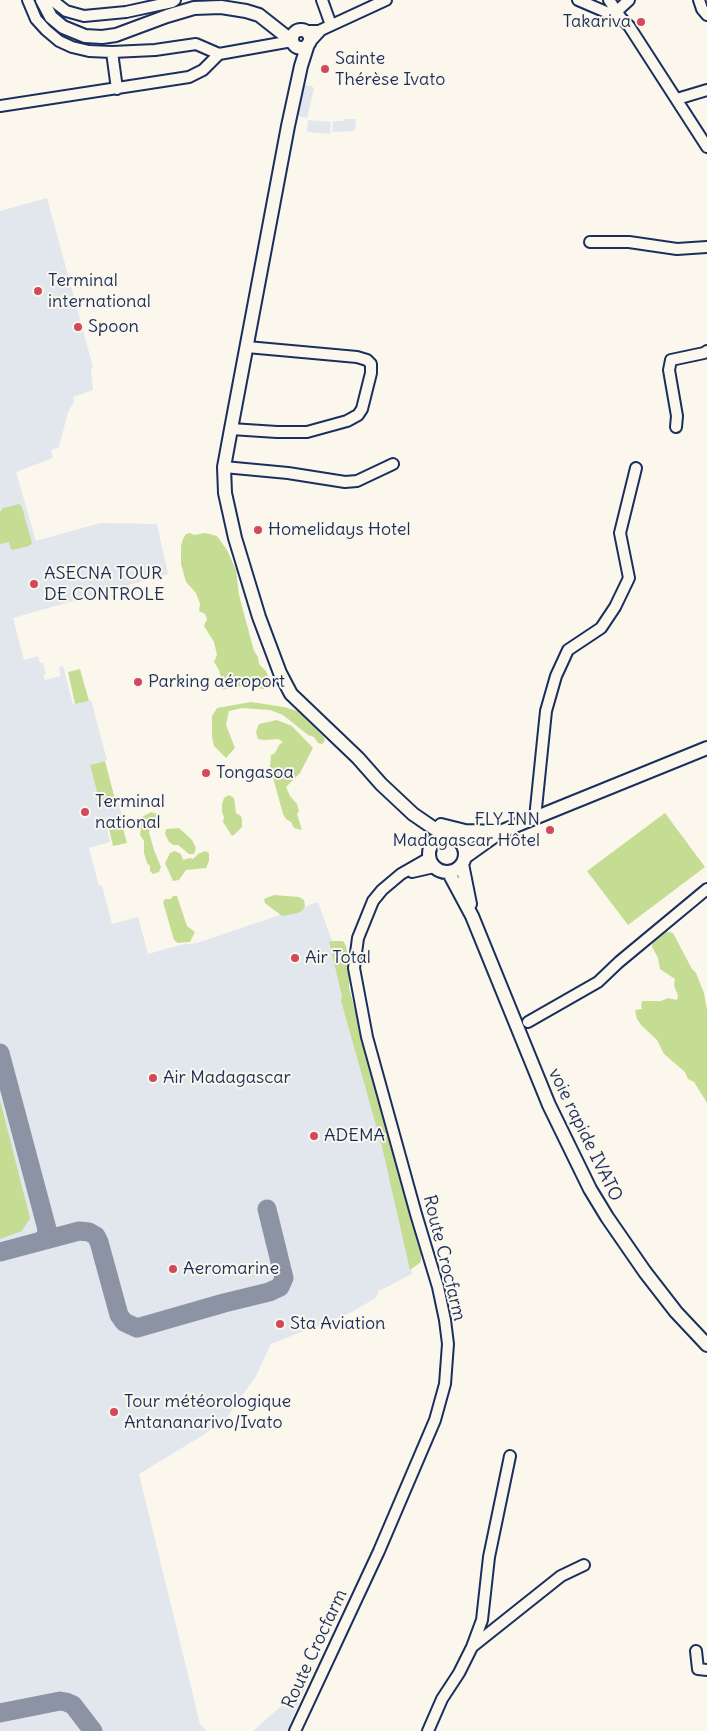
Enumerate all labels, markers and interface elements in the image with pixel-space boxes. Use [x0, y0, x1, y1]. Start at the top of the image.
place label: Takariva [563, 11, 631, 33]
marker: Takariva [635, 16, 647, 28]
place label: Sainte Thérèse Ivato [335, 48, 445, 90]
marker: Sainte Thérèse Ivato [319, 63, 331, 75]
place label: Terminal international [48, 270, 151, 312]
marker: Terminal international [32, 285, 44, 297]
place label: Spoon [88, 316, 139, 338]
marker: Spoon [72, 321, 84, 333]
place label: Homelidays Hotel [268, 519, 411, 541]
marker: Homelidays Hotel [252, 524, 264, 536]
place label: ASECNA TOUR DE CONTROLE [44, 563, 165, 606]
marker: ASECNA TOUR DE CONTROLE [28, 578, 40, 590]
place label: Parking aéroport [148, 671, 285, 693]
marker: Parking aéroport [132, 676, 144, 688]
place label: Tongasoa [216, 762, 294, 784]
marker: Tongasoa [200, 767, 212, 779]
place label: Terminal national [95, 791, 165, 834]
marker: Terminal national [79, 806, 91, 818]
place label: FLY INN Madagascar Hôtel [393, 809, 540, 852]
marker: FLY INN Madagascar Hôtel [544, 824, 556, 836]
place label: Air Total [305, 947, 371, 969]
marker: Air Total [289, 952, 301, 964]
street label: voie rapide IVATO [543, 1065, 627, 1205]
place label: Air Madagascar [163, 1067, 291, 1089]
marker: Air Madagascar [147, 1072, 159, 1084]
place label: ADEMA [324, 1125, 385, 1147]
marker: ADEMA [308, 1130, 320, 1142]
street label: Route Crocfarm [418, 1193, 470, 1323]
place label: Aeromarine [183, 1258, 279, 1280]
marker: Aeromarine [167, 1263, 179, 1275]
place label: Sta Aviation [290, 1313, 385, 1335]
marker: Sta Aviation [274, 1318, 286, 1330]
place label: Tour météorologique Antananarivo/Ivato [124, 1391, 291, 1434]
marker: Tour météorologique Antananarivo/Ivato [108, 1406, 120, 1418]
street label: Route Crocfarm [278, 1586, 352, 1712]

